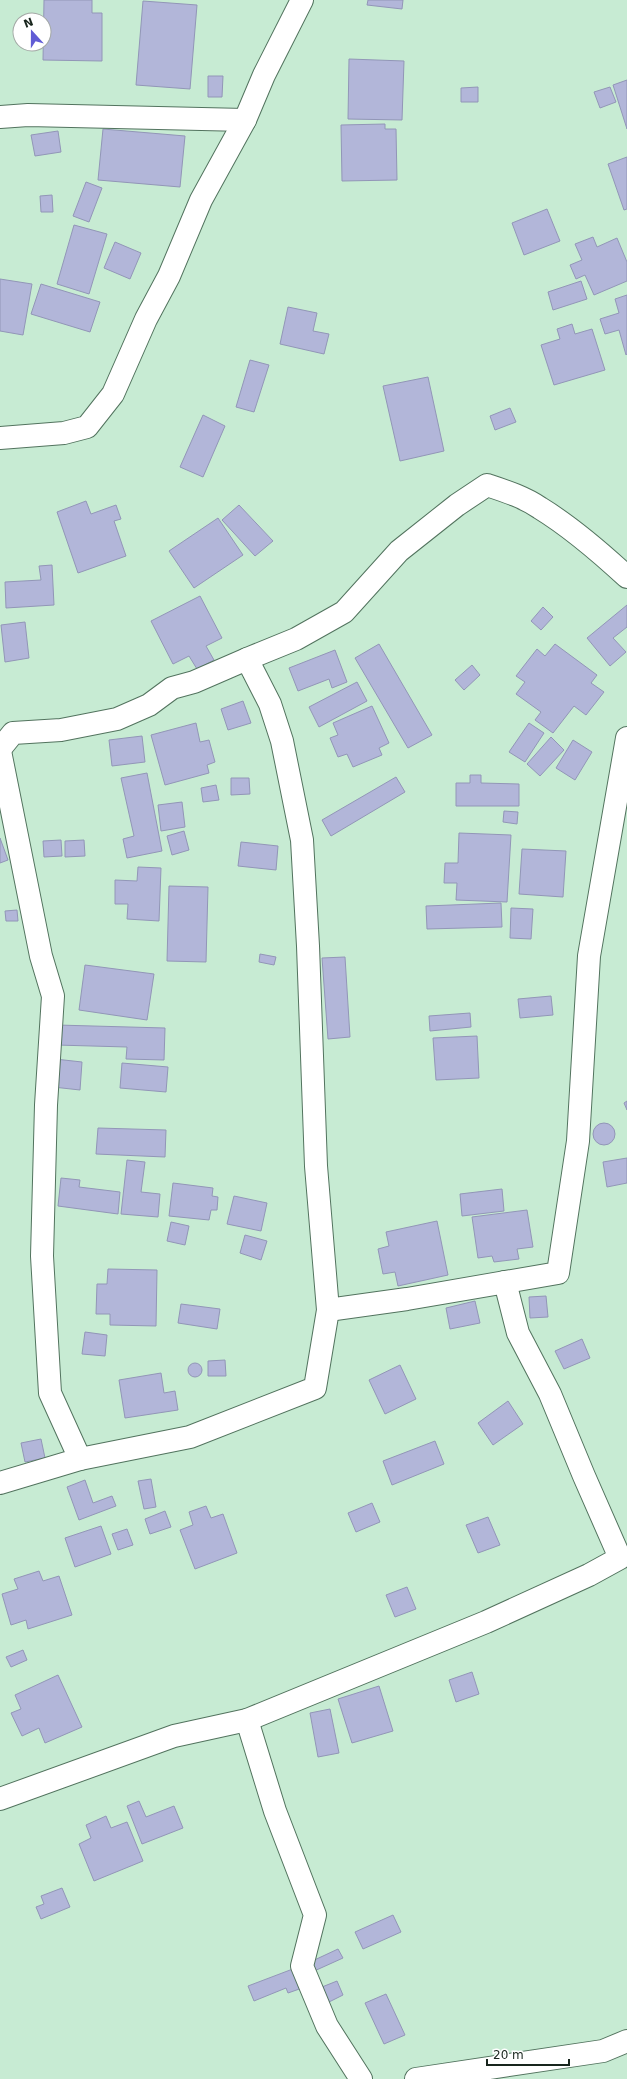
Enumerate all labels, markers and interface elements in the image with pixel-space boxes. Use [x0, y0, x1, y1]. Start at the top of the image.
north arrow [12, 12, 52, 52]
text: N [22, 15, 35, 31]
scale bar [487, 2041, 569, 2067]
text: 20 m [493, 2048, 524, 2062]

